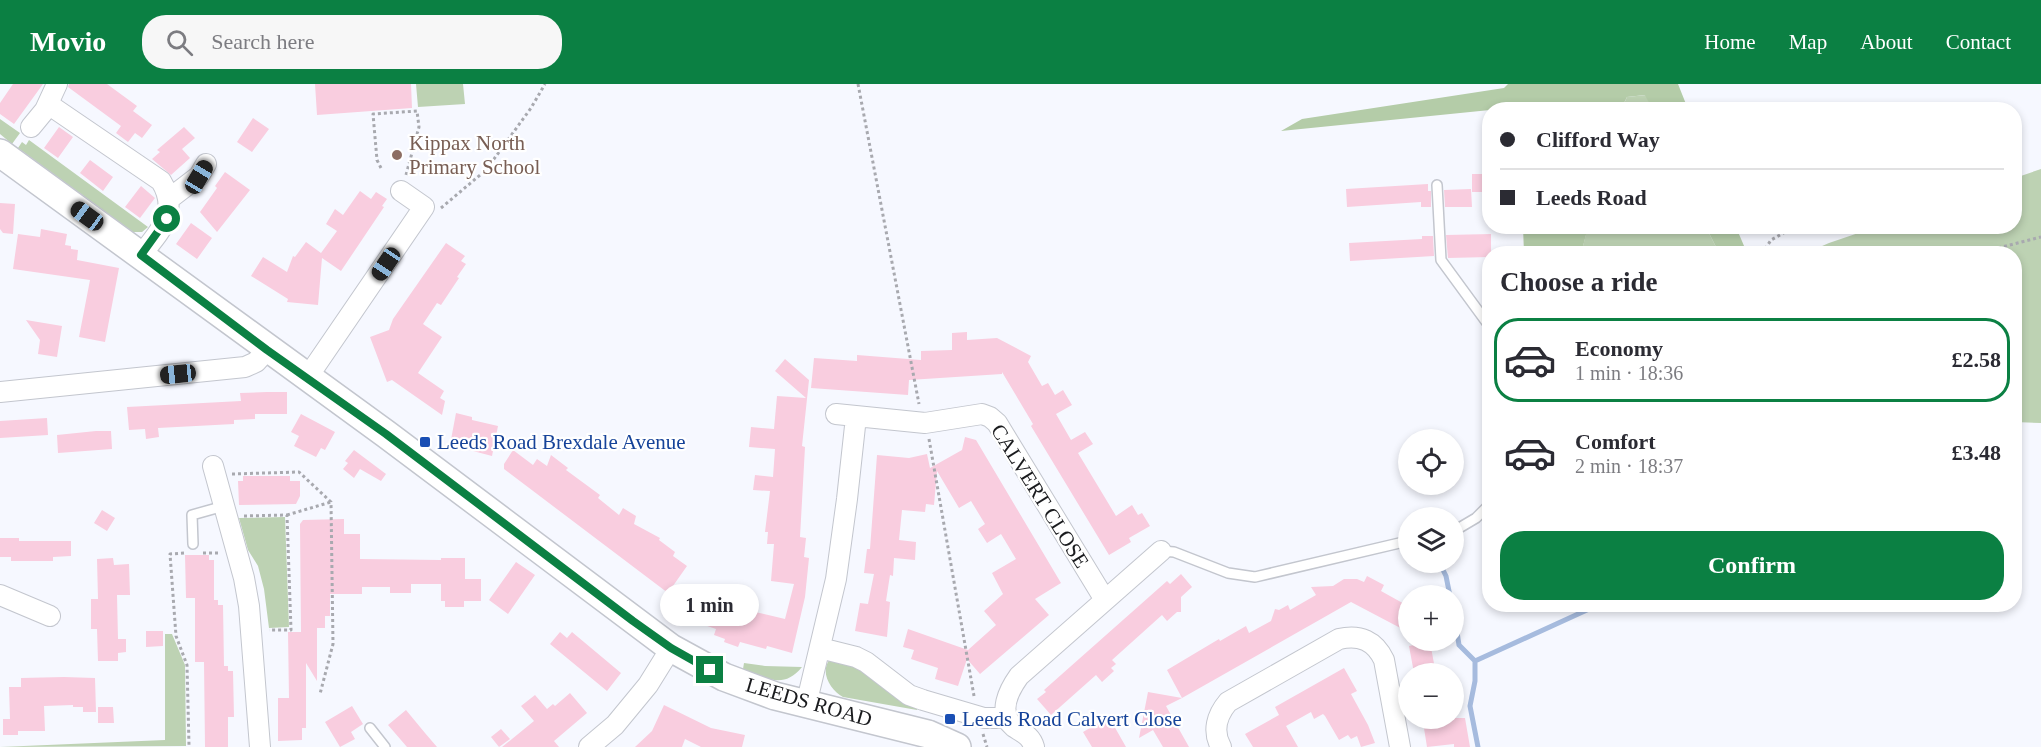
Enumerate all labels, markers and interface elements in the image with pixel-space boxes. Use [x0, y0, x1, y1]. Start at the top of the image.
search box [142, 15, 562, 69]
text: Movio [30, 26, 106, 57]
icon: search [163, 26, 196, 59]
text: Search here [211, 29, 314, 54]
text: Home [1704, 30, 1756, 54]
text: Map [1789, 30, 1827, 54]
text: About [1860, 30, 1913, 54]
text: Contact [1946, 30, 2011, 54]
text: Clifford Way [1536, 127, 1660, 152]
place label: Kippax North Primary School [409, 131, 540, 179]
marker: Kippax North Primary School [390, 148, 404, 162]
car [182, 157, 216, 197]
text: Leeds Road [1536, 185, 1647, 210]
car [67, 198, 107, 234]
route start [153, 205, 180, 232]
car [368, 244, 404, 284]
text: Choose a ride [1500, 267, 1658, 297]
icon: car [1503, 333, 1557, 387]
text: Economy [1575, 336, 1663, 361]
text: £2.58 [1952, 347, 2001, 372]
text: 1 min · 18:36 [1575, 362, 1683, 384]
car [159, 363, 197, 385]
street label: CALVERT CLOSE [986, 420, 1094, 572]
icon: car [1503, 426, 1557, 480]
map controls [1398, 429, 1464, 729]
button: locate [1398, 429, 1464, 495]
text: Comfort [1575, 429, 1656, 454]
place label: Leeds Road Brexdale Avenue [437, 430, 686, 454]
marker: Leeds Road Brexdale Avenue [418, 435, 432, 449]
text: £3.48 [1952, 440, 2001, 465]
text: 2 min · 18:37 [1575, 455, 1683, 477]
button: layers [1398, 507, 1464, 573]
button: Confirm [1500, 531, 2004, 600]
callout: 1 min [660, 583, 760, 625]
button: + [1398, 585, 1464, 651]
text: 1 min [685, 594, 734, 616]
route end [696, 656, 723, 683]
button: − [1398, 663, 1464, 729]
street label: LEEDS ROAD [743, 673, 875, 731]
place label: Leeds Road Calvert Close [962, 707, 1182, 731]
marker: Leeds Road Calvert Close [943, 712, 957, 726]

